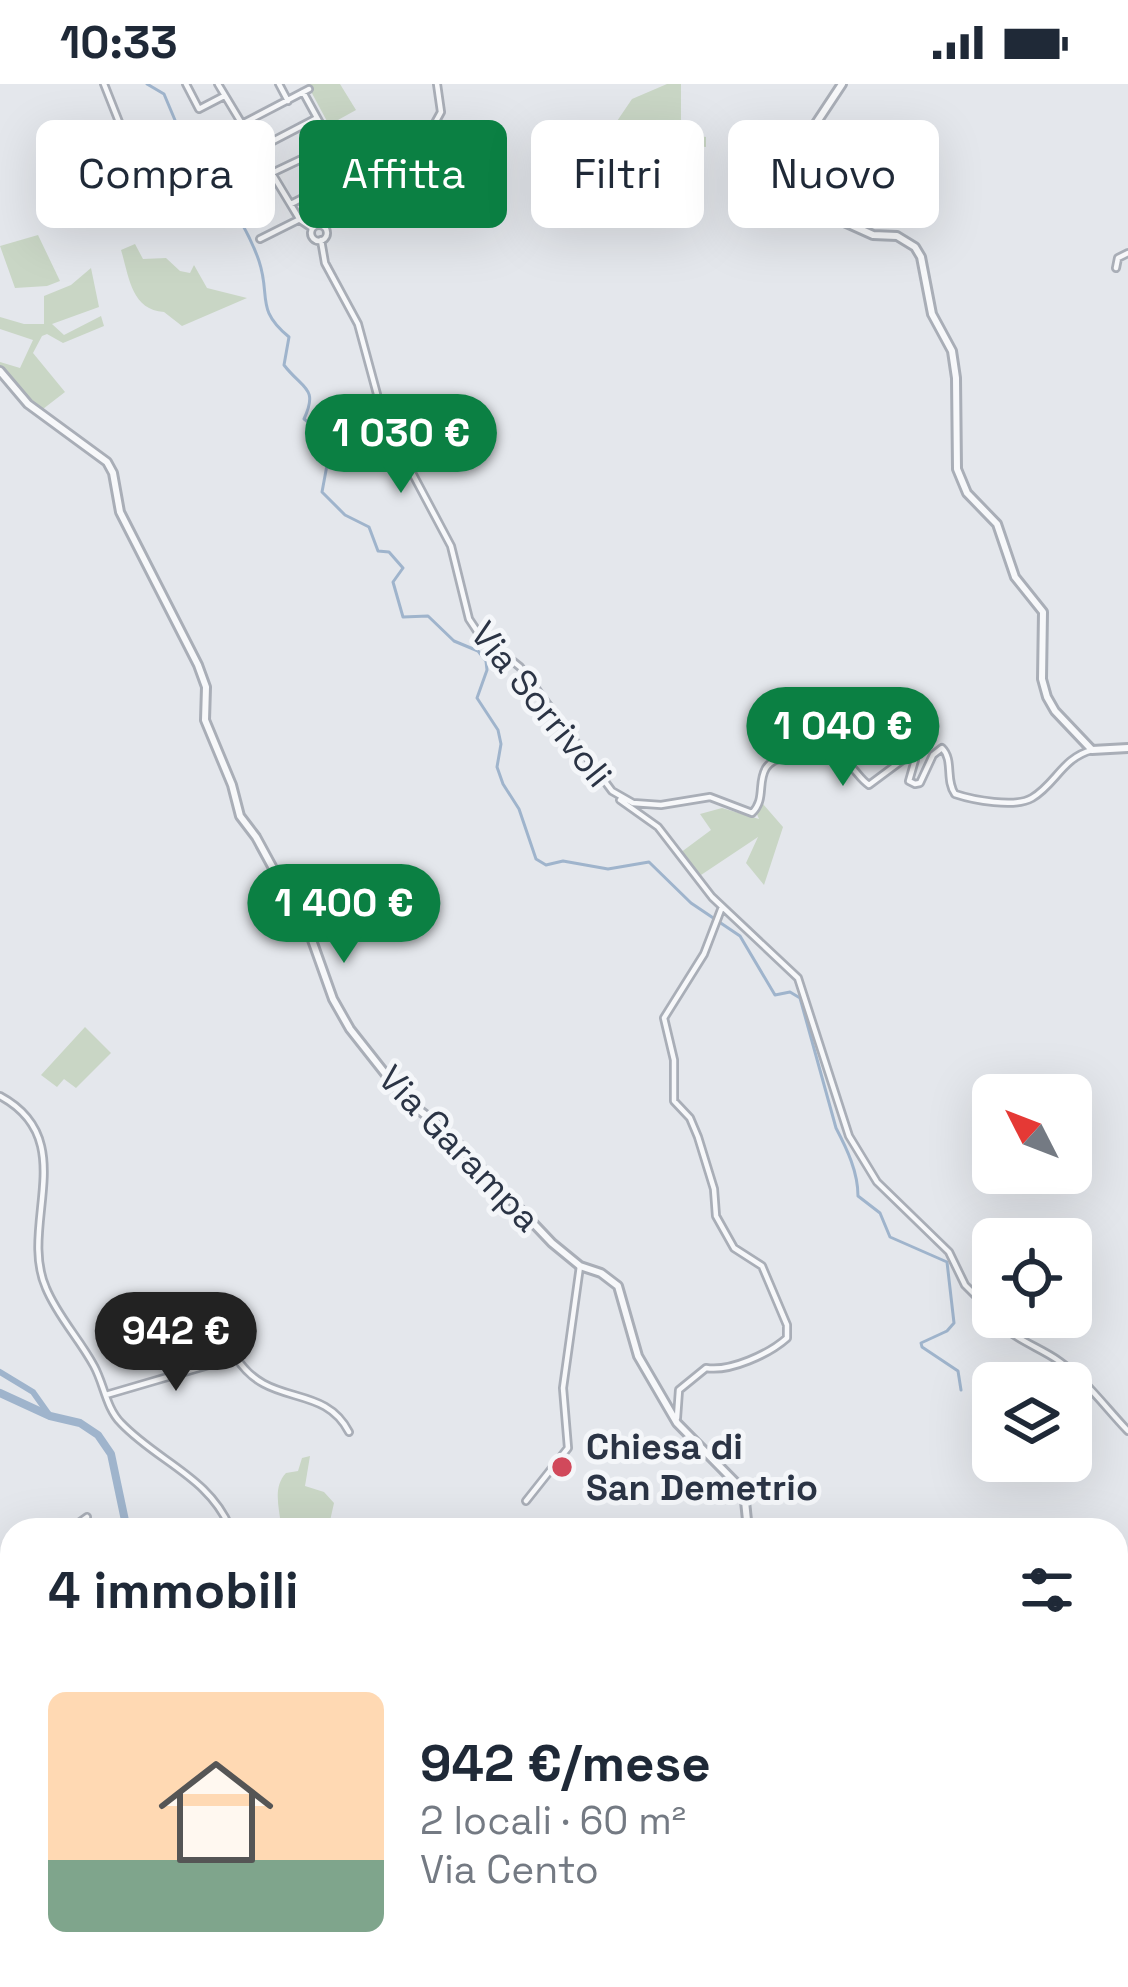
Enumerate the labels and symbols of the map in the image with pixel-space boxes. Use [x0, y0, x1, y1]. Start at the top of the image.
pin: 1 030 € [290, 394, 512, 496]
street label: Via Sorrivoli [460, 612, 622, 797]
pin: 1 040 € [732, 687, 954, 789]
pin: 1 400 € [233, 864, 455, 966]
street label: Via Garampa [368, 1056, 550, 1242]
north arrow [972, 1074, 1092, 1194]
pin: 942 € [92, 1292, 260, 1394]
place label: Chiesa di San Demetrio [586, 1424, 818, 1511]
marker: Chiesa di San Demetrio [549, 1454, 575, 1480]

